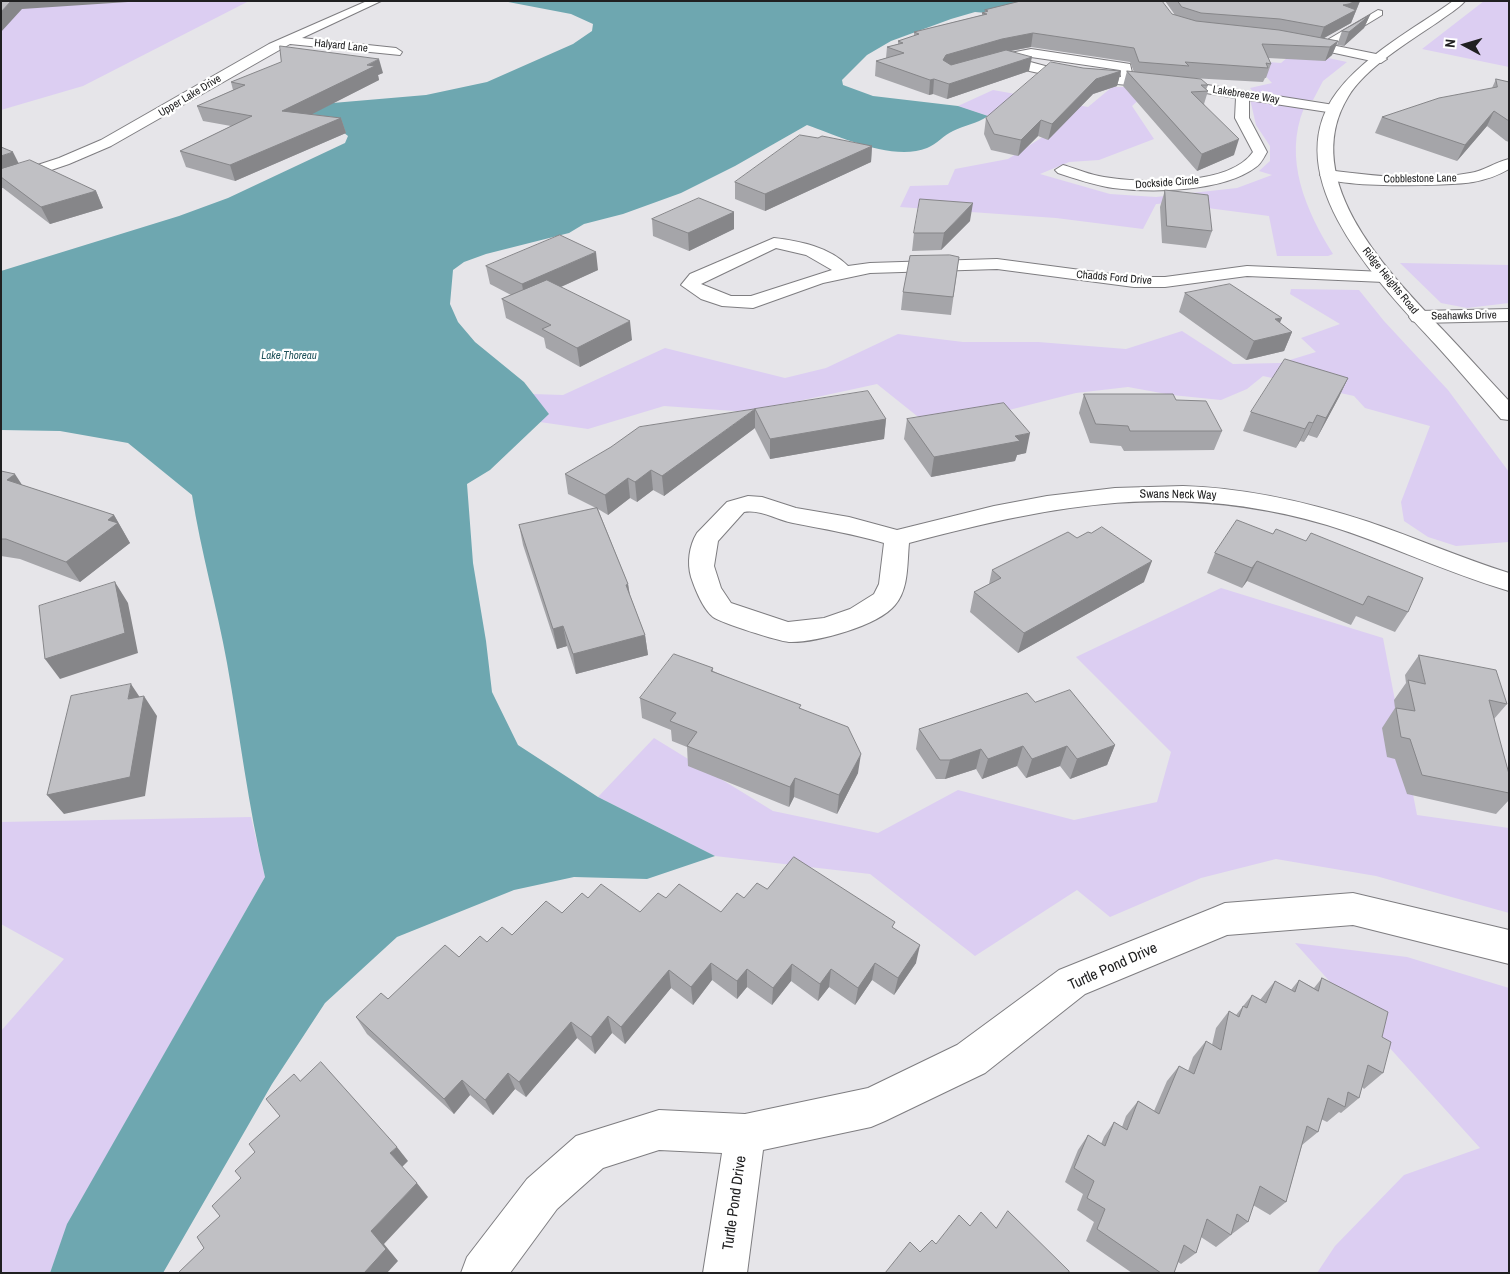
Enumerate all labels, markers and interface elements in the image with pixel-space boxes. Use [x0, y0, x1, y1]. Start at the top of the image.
north arrow [1440, 20, 1490, 70]
street label: Halyard Lane [314, 37, 368, 55]
text: N [1441, 38, 1459, 49]
street label: Upper Lake Drive [156, 72, 224, 120]
street label: Lakebreeze Way [1212, 83, 1280, 107]
street label: Cobblestone Lane [1383, 172, 1457, 186]
street label: Dockside Circle [1135, 174, 1199, 192]
street label: Ridge Heights Road [1359, 245, 1421, 317]
street label: Chadds Ford Drive [1076, 268, 1152, 288]
street label: Seahawks Drive [1431, 309, 1497, 323]
water label: Lake Thoreau [261, 349, 317, 363]
street label: Swans Neck Way [1140, 487, 1216, 503]
street label: Turtle Pond Drive [1066, 939, 1160, 995]
street label: Turtle Pond Drive [719, 1155, 751, 1251]

